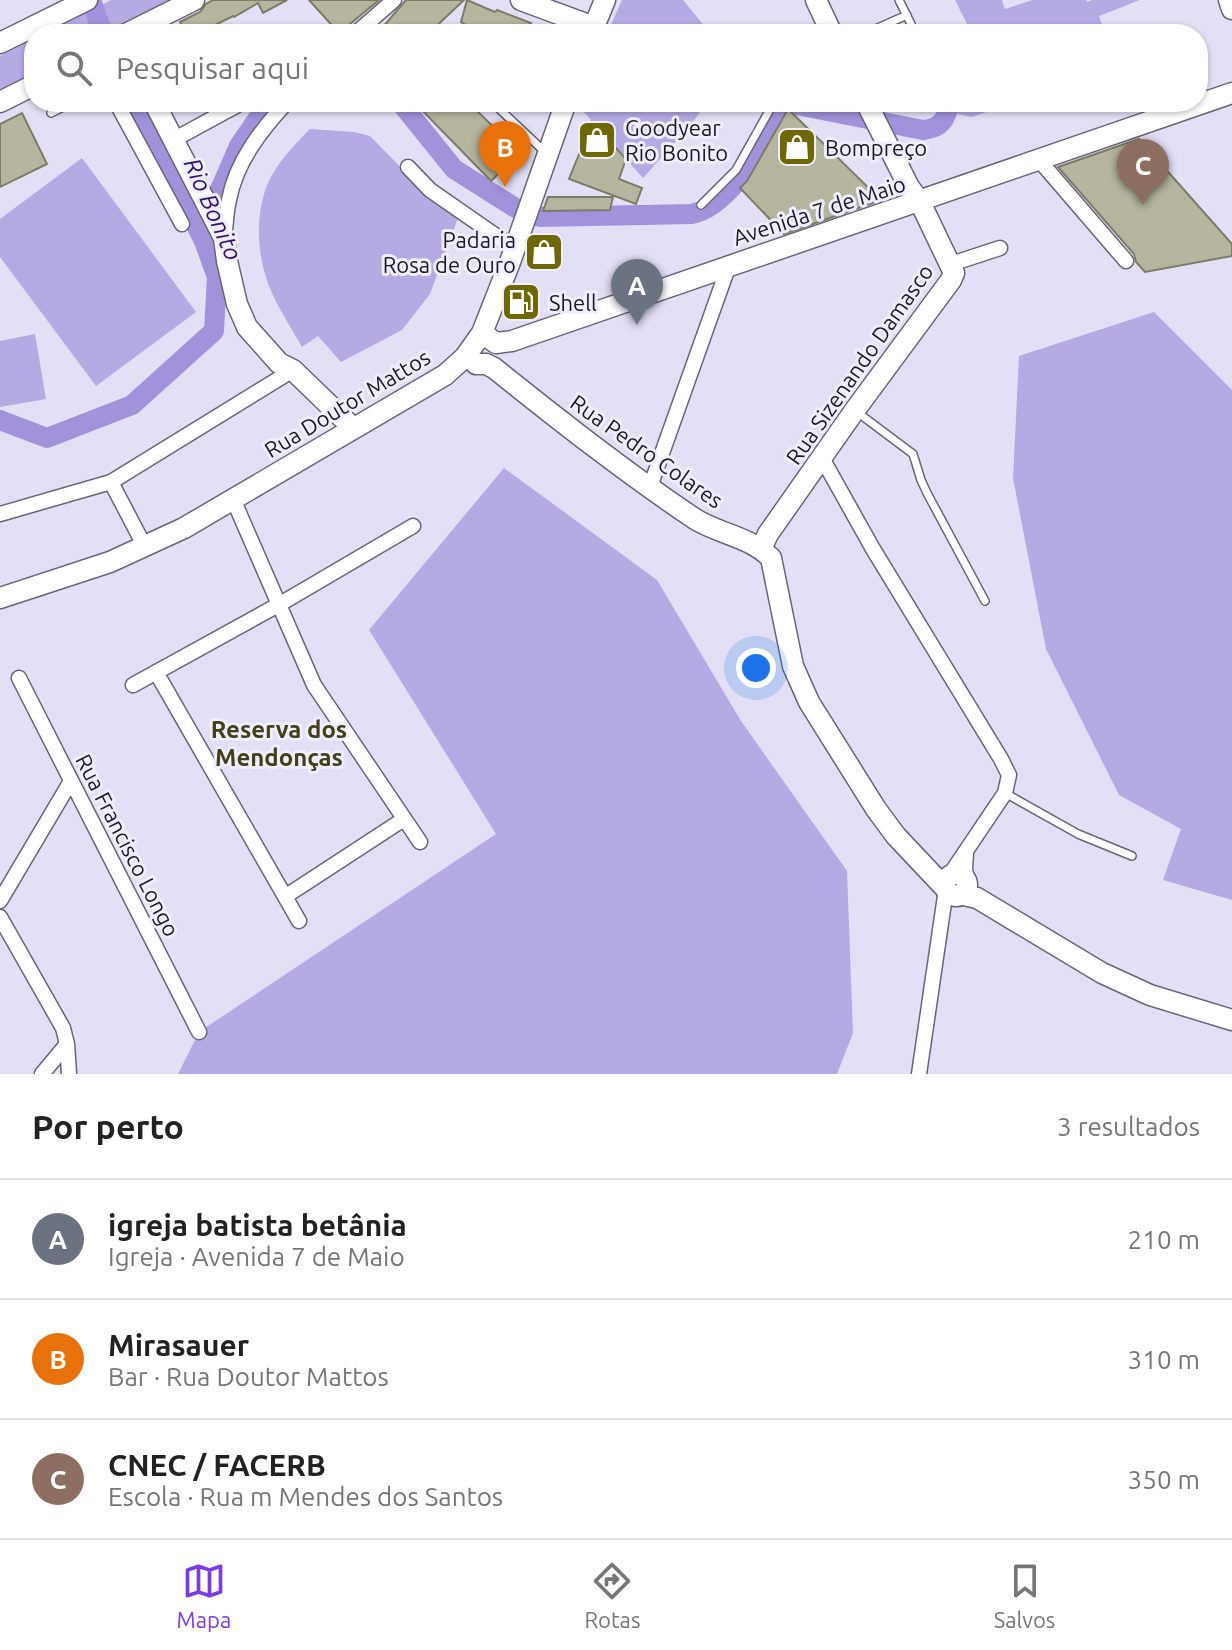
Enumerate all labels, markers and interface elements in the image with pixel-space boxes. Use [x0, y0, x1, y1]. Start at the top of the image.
search box [24, 24, 1208, 112]
icon: search [52, 46, 96, 90]
text: Pesquisar aqui [116, 51, 309, 85]
place label: Goodyear Rio Bonito [625, 115, 728, 165]
shop icon: Goodyear Rio Bonito [576, 119, 618, 161]
pin: B [479, 121, 531, 187]
shop icon: Bompreço [776, 126, 818, 168]
place label: Bompreço [825, 135, 927, 160]
pin: C [1117, 139, 1169, 205]
water label: Rio Bonito [179, 154, 247, 264]
street label: Avenida 7 de Maio [729, 170, 909, 250]
place label: Padaria Rosa de Ouro [383, 227, 516, 277]
shop icon: Padaria Rosa de Ouro [523, 231, 565, 273]
pin: A [611, 259, 663, 325]
street label: Rua Sizenando Damasco [780, 259, 938, 469]
fuel station icon: Shell [500, 281, 542, 323]
place label: Shell [549, 290, 597, 315]
street label: Rua Doutor Mattos [260, 344, 434, 462]
street label: Rua Pedro Colares [566, 389, 728, 513]
your location [736, 648, 776, 688]
district label: Reserva dos Mendonças [211, 716, 347, 771]
street label: Rua Francisco Longo [71, 750, 185, 940]
text: Por perto [32, 1107, 184, 1145]
text: 3 resultados [1057, 1112, 1200, 1141]
text: igreja batista betânia [108, 1208, 407, 1242]
text: A [49, 1225, 67, 1254]
text: 210 m [1128, 1225, 1200, 1254]
text: Igreja · Avenida 7 de Maio [108, 1242, 405, 1271]
text: Mirasauer [108, 1328, 249, 1362]
text: B [49, 1345, 67, 1374]
text: 310 m [1128, 1345, 1200, 1374]
text: Bar · Rua Doutor Mattos [108, 1362, 389, 1391]
text: CNEC / FACERB [108, 1448, 326, 1482]
text: C [50, 1465, 66, 1494]
text: 350 m [1128, 1465, 1200, 1494]
text: Escola · Rua m Mendes dos Santos [108, 1482, 503, 1511]
tab: Mapa [177, 1559, 231, 1632]
tab: Rotas [584, 1559, 640, 1632]
tab: Salvos [994, 1559, 1055, 1632]

